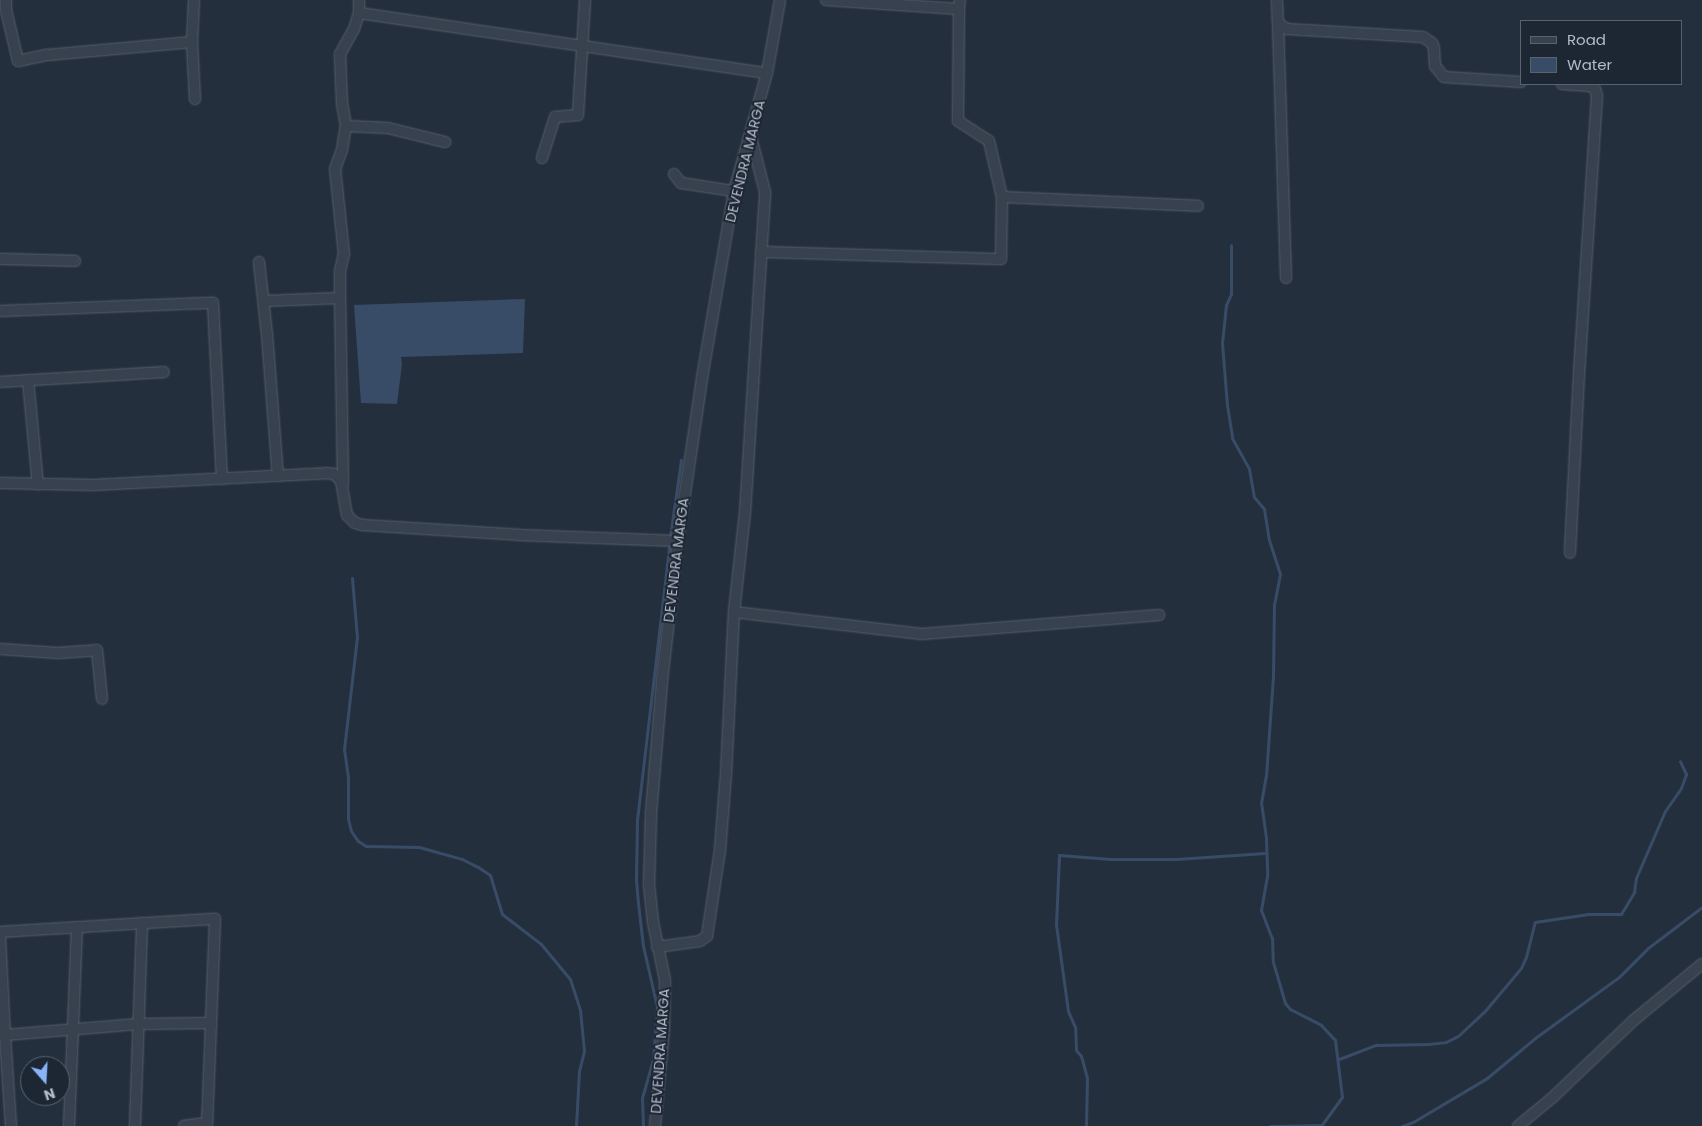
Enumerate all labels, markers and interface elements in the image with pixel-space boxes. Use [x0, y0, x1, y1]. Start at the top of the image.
legend [1520, 20, 1682, 85]
text: Road [1567, 29, 1606, 50]
text: Water [1567, 54, 1612, 75]
street label: DEVENDRA MARGA [722, 98, 768, 224]
street label: DEVENDRA MARGA [660, 497, 692, 623]
street label: DEVENDRA MARGA [647, 988, 673, 1114]
north arrow [20, 1056, 70, 1106]
text: N [41, 1083, 58, 1105]

